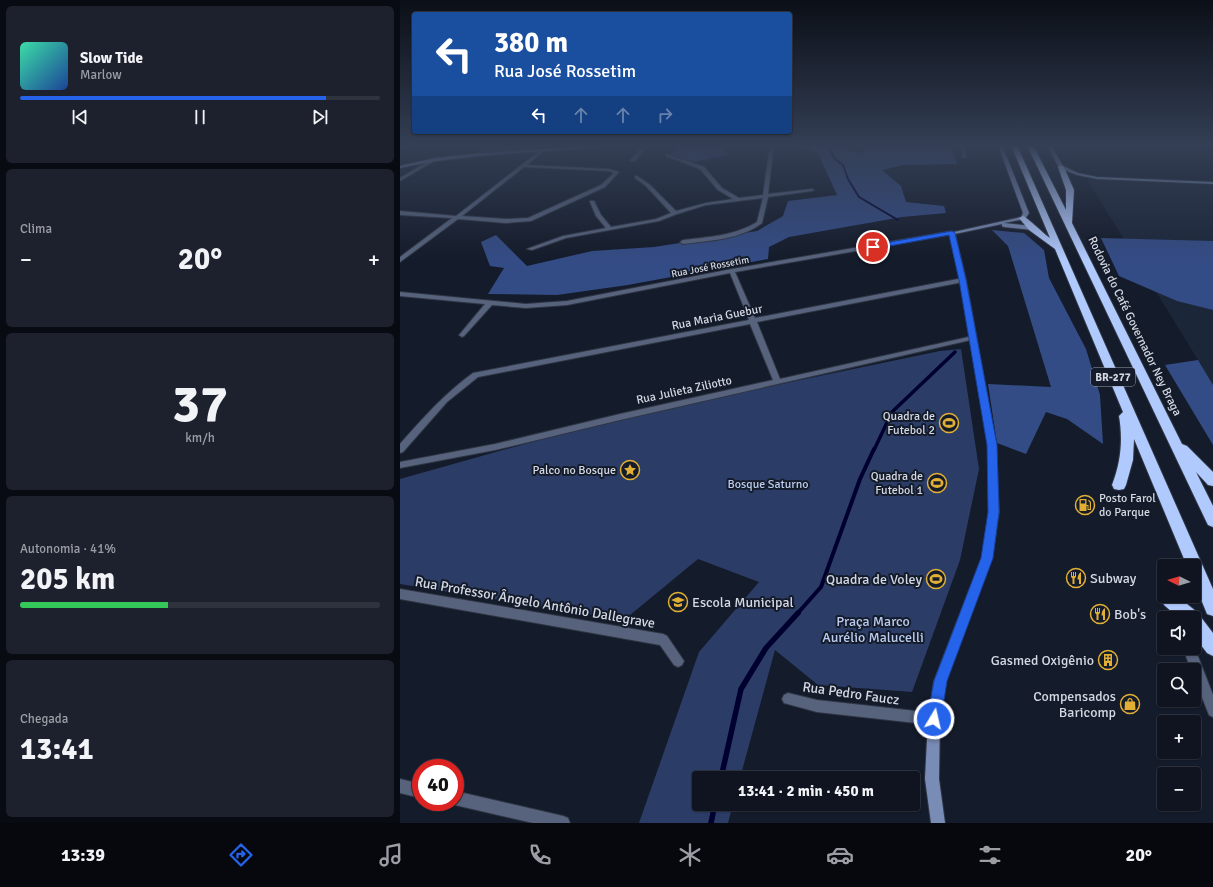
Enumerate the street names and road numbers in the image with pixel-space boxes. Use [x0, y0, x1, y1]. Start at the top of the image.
street label: Rodovia do Café Governador Ney Braga [1084, 234, 1185, 419]
street label: Rua José Rossetim [670, 254, 750, 280]
street label: Rua Maria Guebur [670, 301, 764, 334]
road number: BR-277 [1091, 368, 1135, 386]
street label: Rua Julieta Ziliotto [635, 373, 733, 408]
street label: Rua Professor Ângelo Antônio Dallegrave [414, 573, 656, 632]
street label: Rua Pedro Faucz [801, 678, 900, 709]

